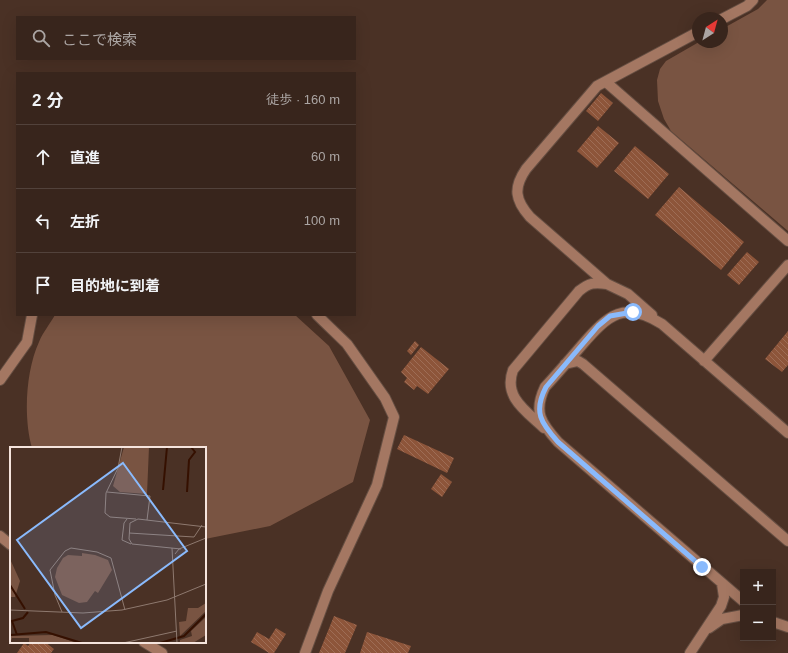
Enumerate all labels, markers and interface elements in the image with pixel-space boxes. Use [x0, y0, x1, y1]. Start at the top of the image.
north arrow [692, 12, 728, 48]
search box [16, 16, 356, 60]
icon: search [30, 27, 52, 49]
text: ここで検索 [62, 31, 137, 48]
text: 2 分 [32, 91, 63, 110]
text: 徒歩 · 160 m [266, 92, 340, 107]
icon: ahead [32, 146, 54, 168]
text: 直進 [70, 149, 100, 166]
text: 60 m [311, 149, 340, 164]
icon: left [32, 210, 54, 232]
text: 左折 [70, 213, 100, 230]
text: 100 m [304, 213, 340, 228]
icon: arrive [32, 274, 54, 296]
text: 目的地に到着 [70, 277, 160, 294]
route start [624, 303, 642, 321]
inset map [10, 447, 206, 643]
route end [693, 558, 711, 576]
map controls [740, 569, 776, 641]
button: + [740, 569, 776, 605]
button: − [740, 605, 776, 641]

